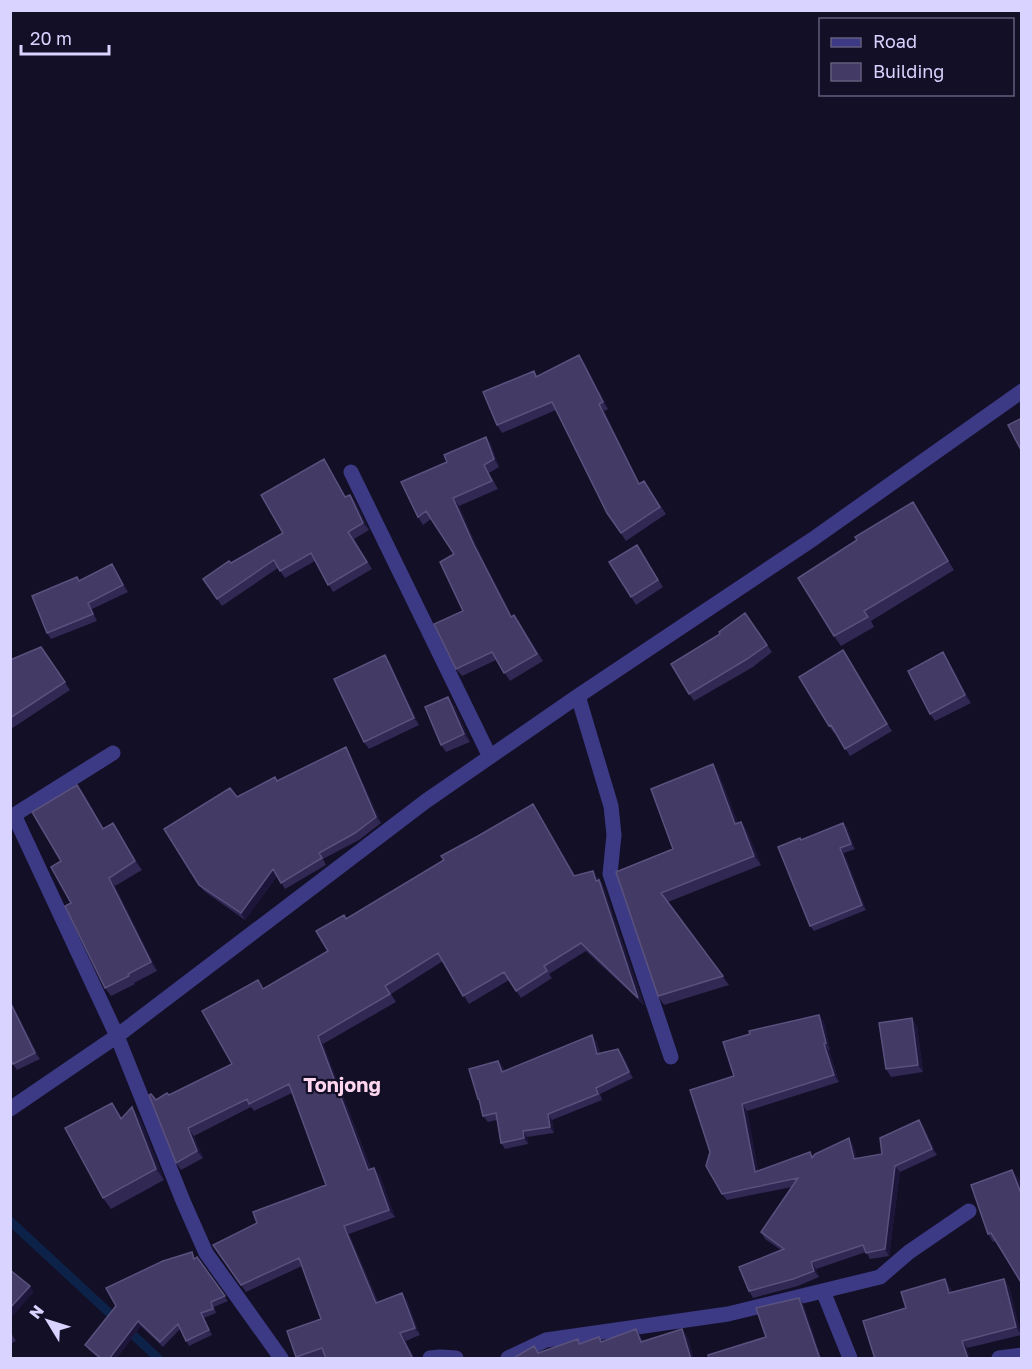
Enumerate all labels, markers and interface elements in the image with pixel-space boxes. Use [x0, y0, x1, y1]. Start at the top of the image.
scale bar [21, 18, 110, 56]
legend [819, 18, 1014, 96]
text: 20 m [30, 27, 72, 49]
text: Road [873, 30, 917, 52]
text: Building [873, 60, 944, 82]
district label: Tonjong [303, 1072, 381, 1096]
north arrow [18, 1291, 78, 1351]
text: N [25, 1301, 48, 1323]

